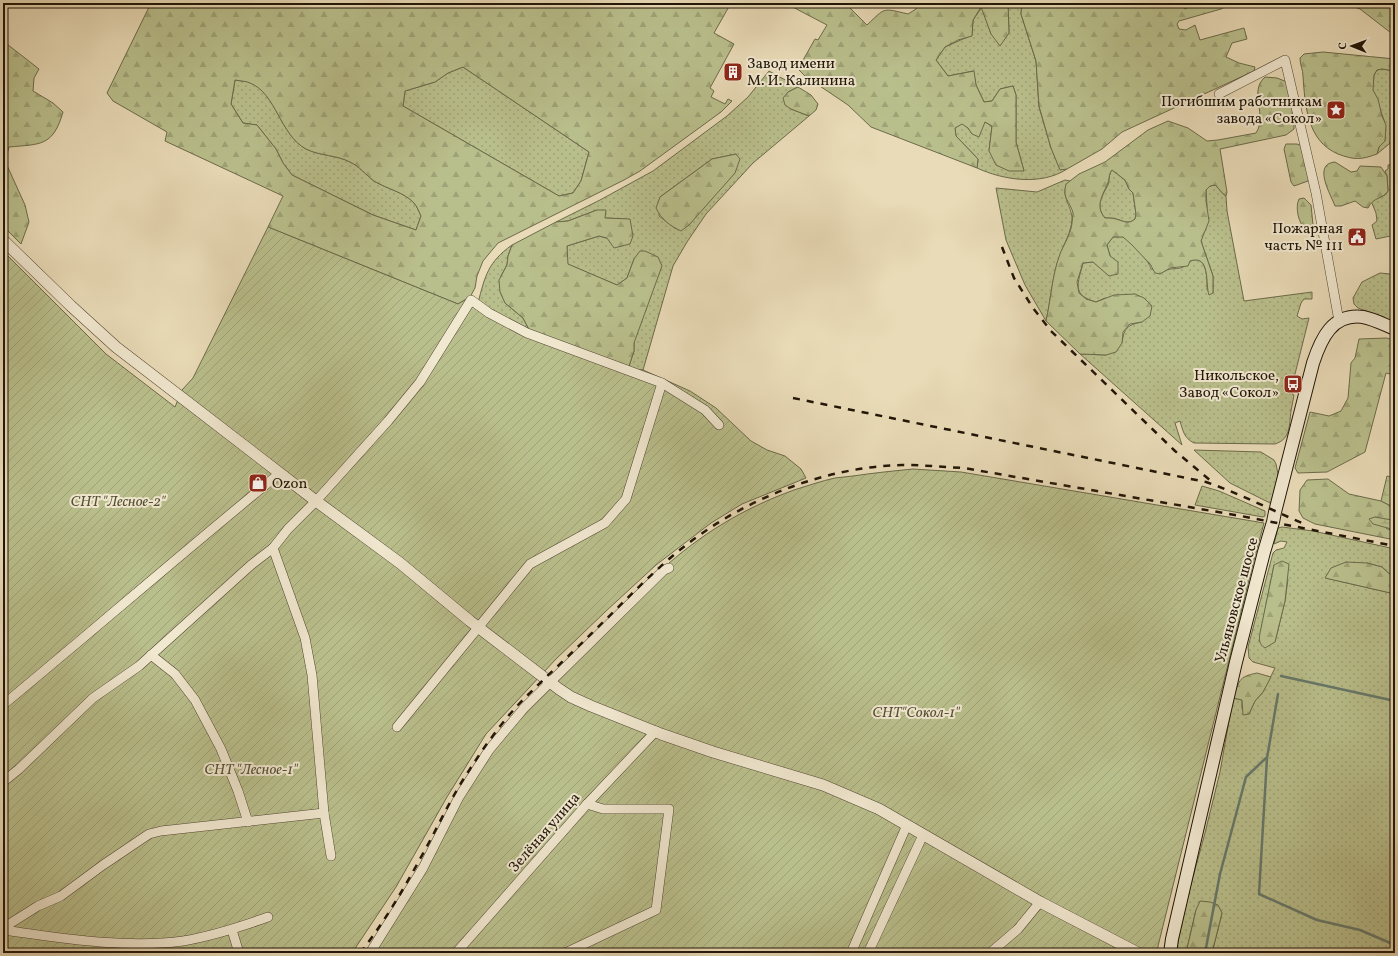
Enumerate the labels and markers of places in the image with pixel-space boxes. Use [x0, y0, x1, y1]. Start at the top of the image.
place label: Завод имени М. И. Калинина [747, 54, 855, 92]
building icon: Завод имени М. И. Калинина [722, 61, 744, 83]
place label: Погибшим работникам завода «Сокол» [1161, 92, 1322, 130]
place icon: Погибшим работникам завода «Сокол» [1325, 99, 1347, 121]
place label: Пожарная часть № 111 [1264, 219, 1343, 257]
public building icon: Пожарная часть № 111 [1346, 226, 1368, 248]
place label: Никольское, Завод «Сокол» [1179, 366, 1279, 404]
bus stop icon: Никольское, Завод «Сокол» [1282, 373, 1304, 395]
shop icon: Ozon [247, 472, 269, 494]
place label: Ozon [272, 474, 307, 495]

